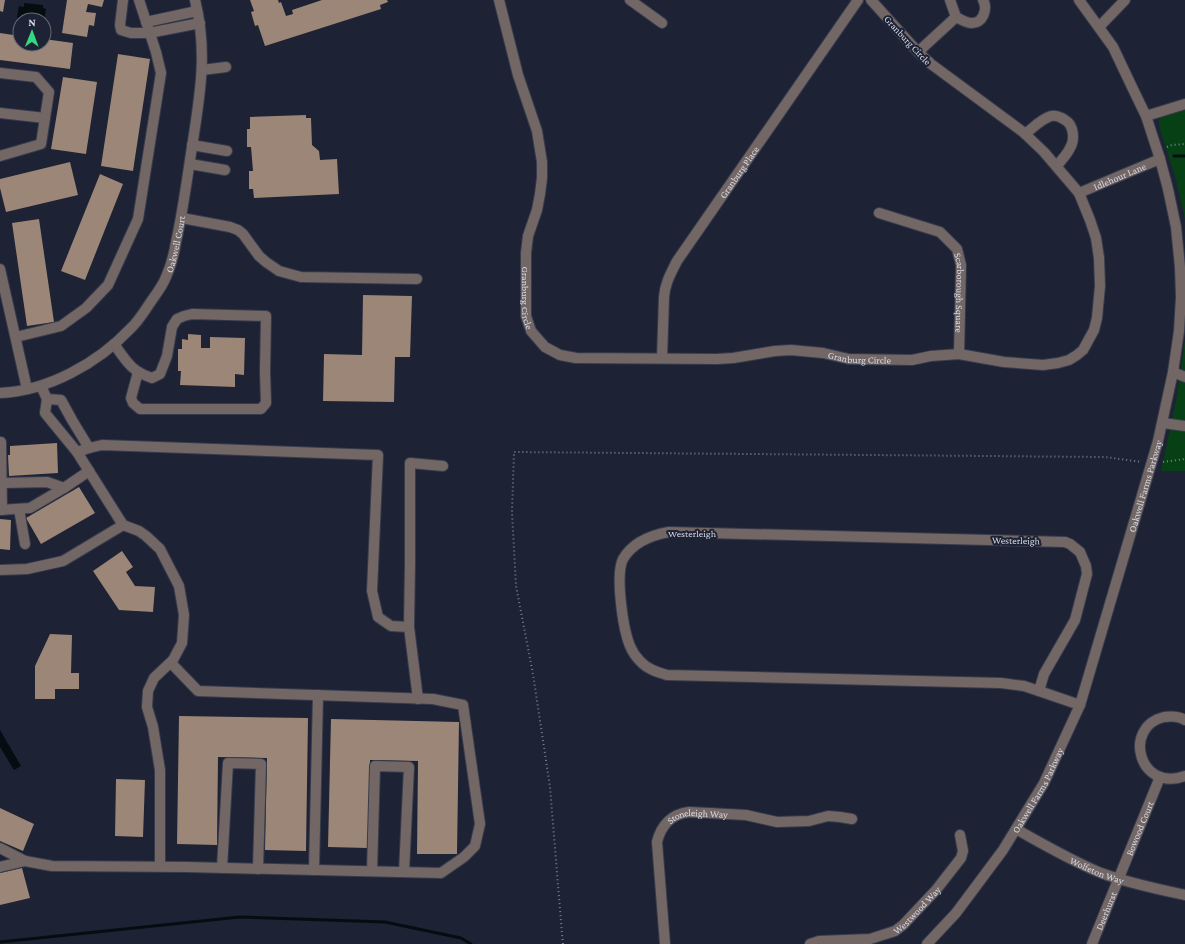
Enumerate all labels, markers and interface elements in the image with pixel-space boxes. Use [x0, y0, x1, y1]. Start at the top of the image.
north arrow [12, 12, 52, 52]
street label: Granburg Circle [882, 13, 934, 68]
text: N [28, 16, 37, 28]
street label: Granburg Place [717, 143, 761, 200]
street label: Idlehour Lane [1092, 160, 1148, 192]
street label: Oakwell Court [163, 214, 187, 274]
street label: Scarborough Square [952, 252, 966, 333]
street label: Granburg Circle [520, 266, 535, 331]
street label: Granburg Circle [827, 349, 892, 366]
street label: Oakwell Farms Parkway [1126, 438, 1164, 533]
street label: Westerleigh [668, 528, 717, 539]
street label: Westerleigh [992, 535, 1041, 546]
street label: Oakwell Farms Parkway [1010, 746, 1066, 835]
street label: Bowood Court [1124, 799, 1156, 857]
street label: Stoneleigh Way [665, 807, 729, 826]
street label: Wolfeton Way [1068, 855, 1125, 886]
street label: Westwood Way [891, 884, 943, 936]
street label: Deerhurst [1093, 889, 1119, 932]

